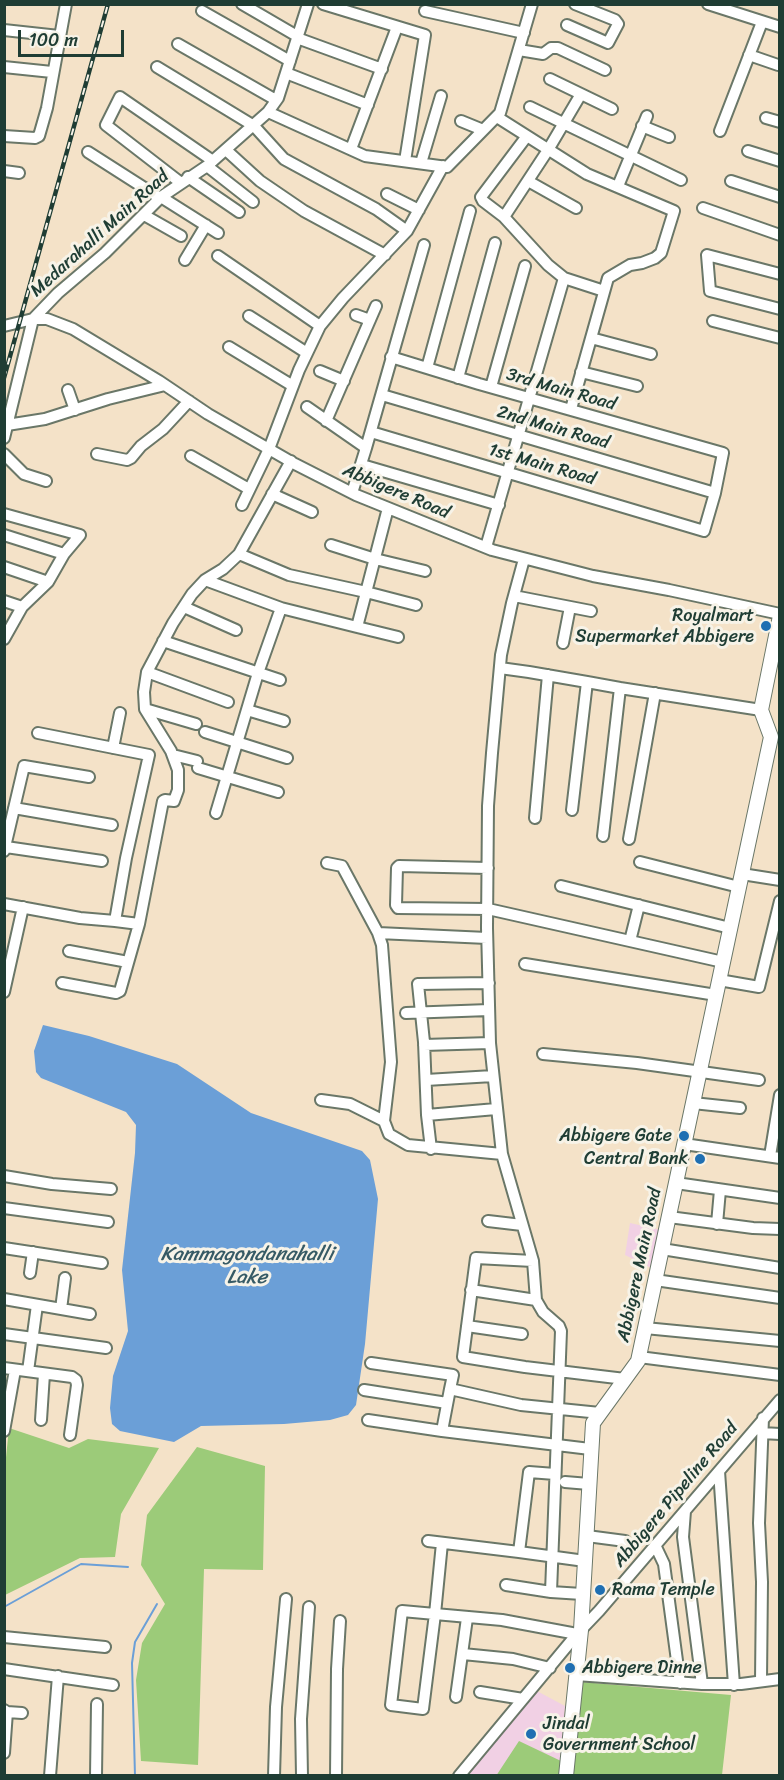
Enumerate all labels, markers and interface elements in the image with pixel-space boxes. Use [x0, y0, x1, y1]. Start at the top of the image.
scale bar [21, 18, 128, 56]
text: 100 m [29, 24, 78, 56]
street label: Medarahalli Main Road [26, 166, 174, 302]
street label: 3rd Main Road [504, 364, 618, 416]
street label: 2nd Main Road [494, 402, 612, 454]
street label: 1st Main Road [486, 439, 598, 491]
street label: Abbigere Road [339, 460, 453, 524]
place label: Royalmart Supermarket Abbigere [575, 605, 754, 648]
marker: Royalmart Supermarket Abbigere [759, 619, 773, 633]
place label: Abbigere Gate [559, 1125, 672, 1147]
marker: Abbigere Gate [677, 1129, 691, 1143]
place label: Central Bank [584, 1148, 688, 1170]
marker: Central Bank [693, 1152, 707, 1166]
street label: Abbigere Main Road [613, 1186, 667, 1344]
water label: Kammagondanahalli Lake [161, 1243, 333, 1290]
street label: Abbigere Pipeline Road [609, 1418, 743, 1572]
place label: Rama Temple [612, 1579, 715, 1601]
marker: Rama Temple [593, 1583, 607, 1597]
place label: Abbigere Dinne [582, 1657, 702, 1679]
marker: Abbigere Dinne [563, 1661, 577, 1675]
place label: Jindal Government School [543, 1713, 695, 1756]
marker: Jindal Government School [524, 1727, 538, 1741]

